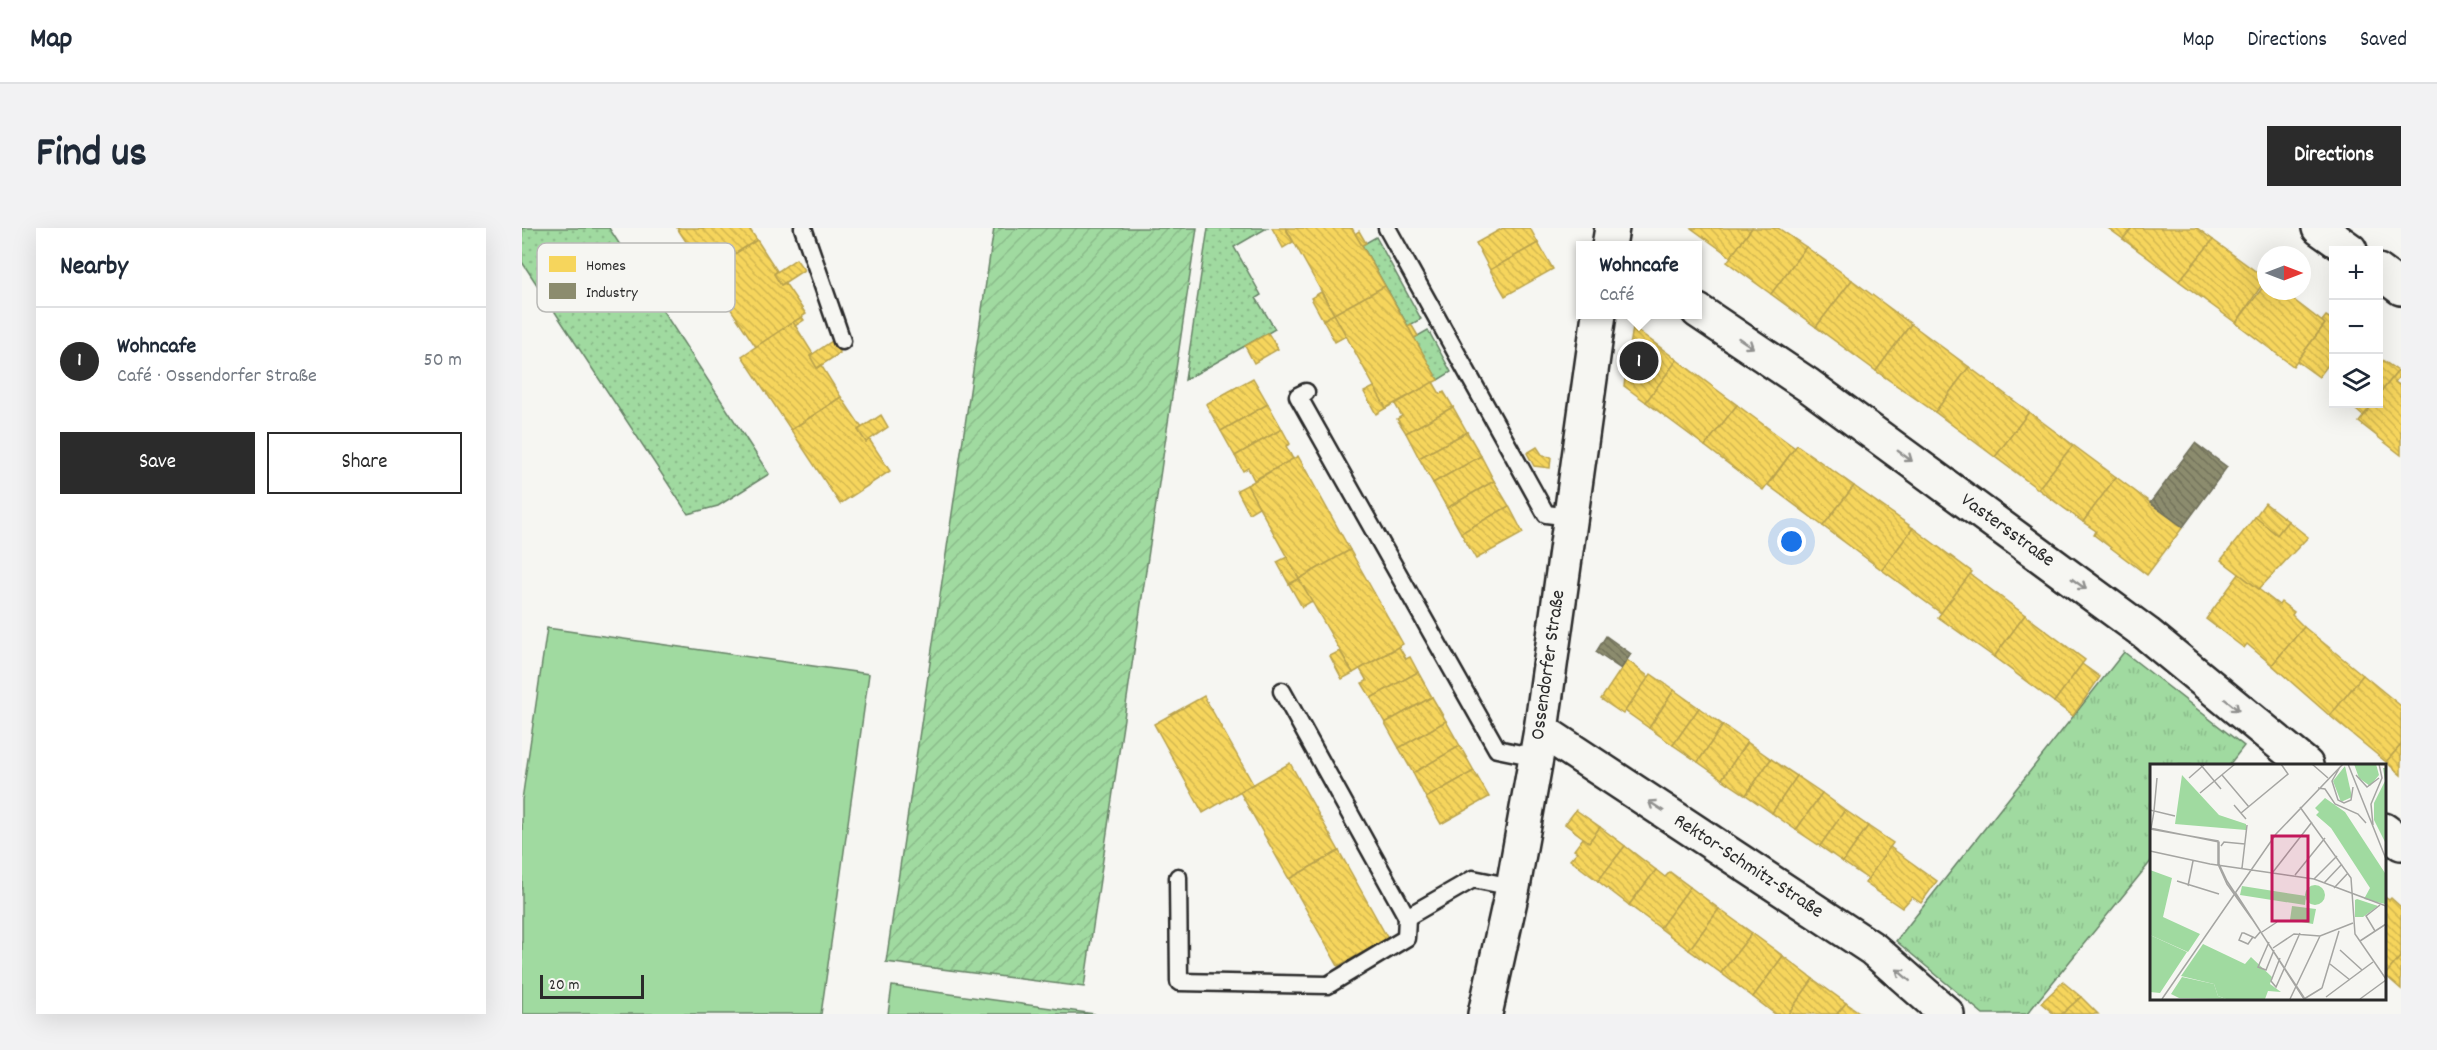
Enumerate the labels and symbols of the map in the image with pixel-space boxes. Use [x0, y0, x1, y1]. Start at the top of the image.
legend [537, 243, 735, 312]
north arrow [2257, 246, 2311, 300]
text: Homes [586, 255, 626, 278]
text: Industry [586, 282, 638, 305]
pin: 1 [1620, 338, 1658, 384]
one-way arrow [1737, 338, 1754, 350]
one-way arrow [1896, 450, 1912, 463]
street label: Vastersstraße [1954, 487, 2060, 575]
your location [1777, 527, 1806, 556]
one-way arrow [2070, 578, 2086, 591]
street label: Ossendorfer Straße [1525, 588, 1573, 742]
one-way arrow [2224, 698, 2240, 711]
inset map [2150, 764, 2386, 999]
one-way arrow [1648, 800, 1665, 812]
street label: Rektor-Schmitz-Straße [1667, 808, 1829, 926]
one-way arrow [1895, 969, 1911, 982]
scale bar [540, 972, 644, 1000]

